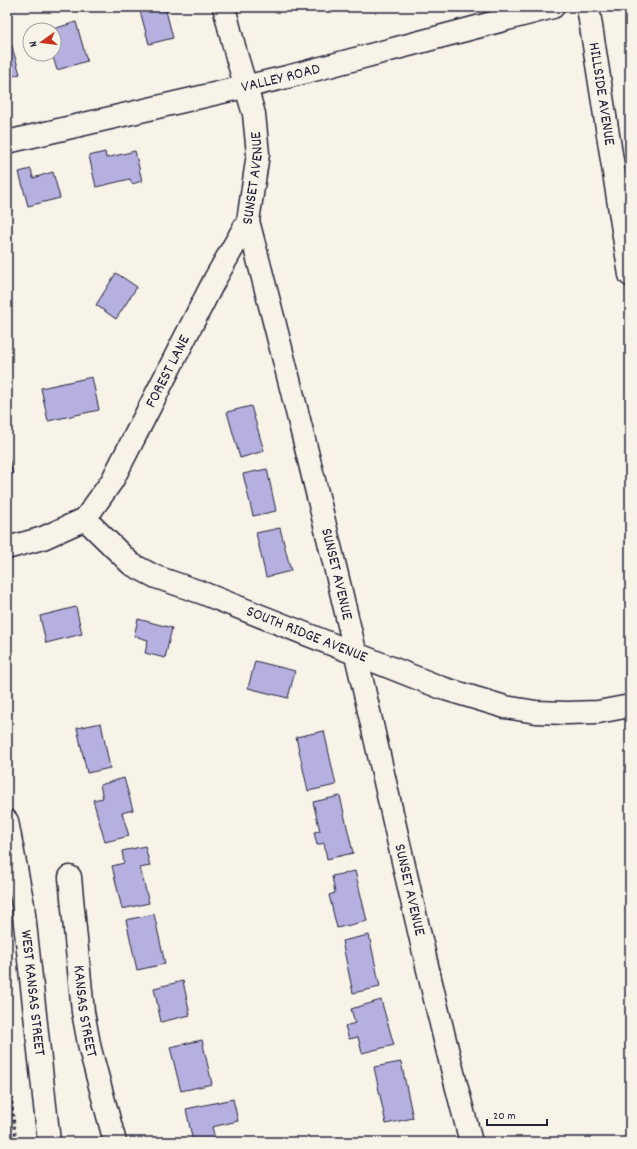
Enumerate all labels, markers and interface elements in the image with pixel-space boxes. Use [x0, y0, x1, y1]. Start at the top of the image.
north arrow [22, 22, 62, 62]
text: N [26, 39, 43, 49]
street label: HILLSIDE AVENUE [582, 41, 621, 148]
street label: VALLEY ROAD [239, 57, 323, 99]
street label: SUNSET AVENUE [236, 130, 269, 226]
street label: FOREST LANE [140, 330, 196, 412]
street label: SUNSET AVENUE [315, 526, 359, 623]
street label: SOUTH RIDGE AVENUE [243, 600, 372, 669]
street label: SUNSET AVENUE [388, 842, 431, 939]
street label: WEST KANSAS STREET [14, 929, 51, 1058]
street label: KANSAS STREET [67, 964, 103, 1060]
scale bar [487, 1101, 547, 1127]
text: 20 m [493, 1108, 516, 1125]

